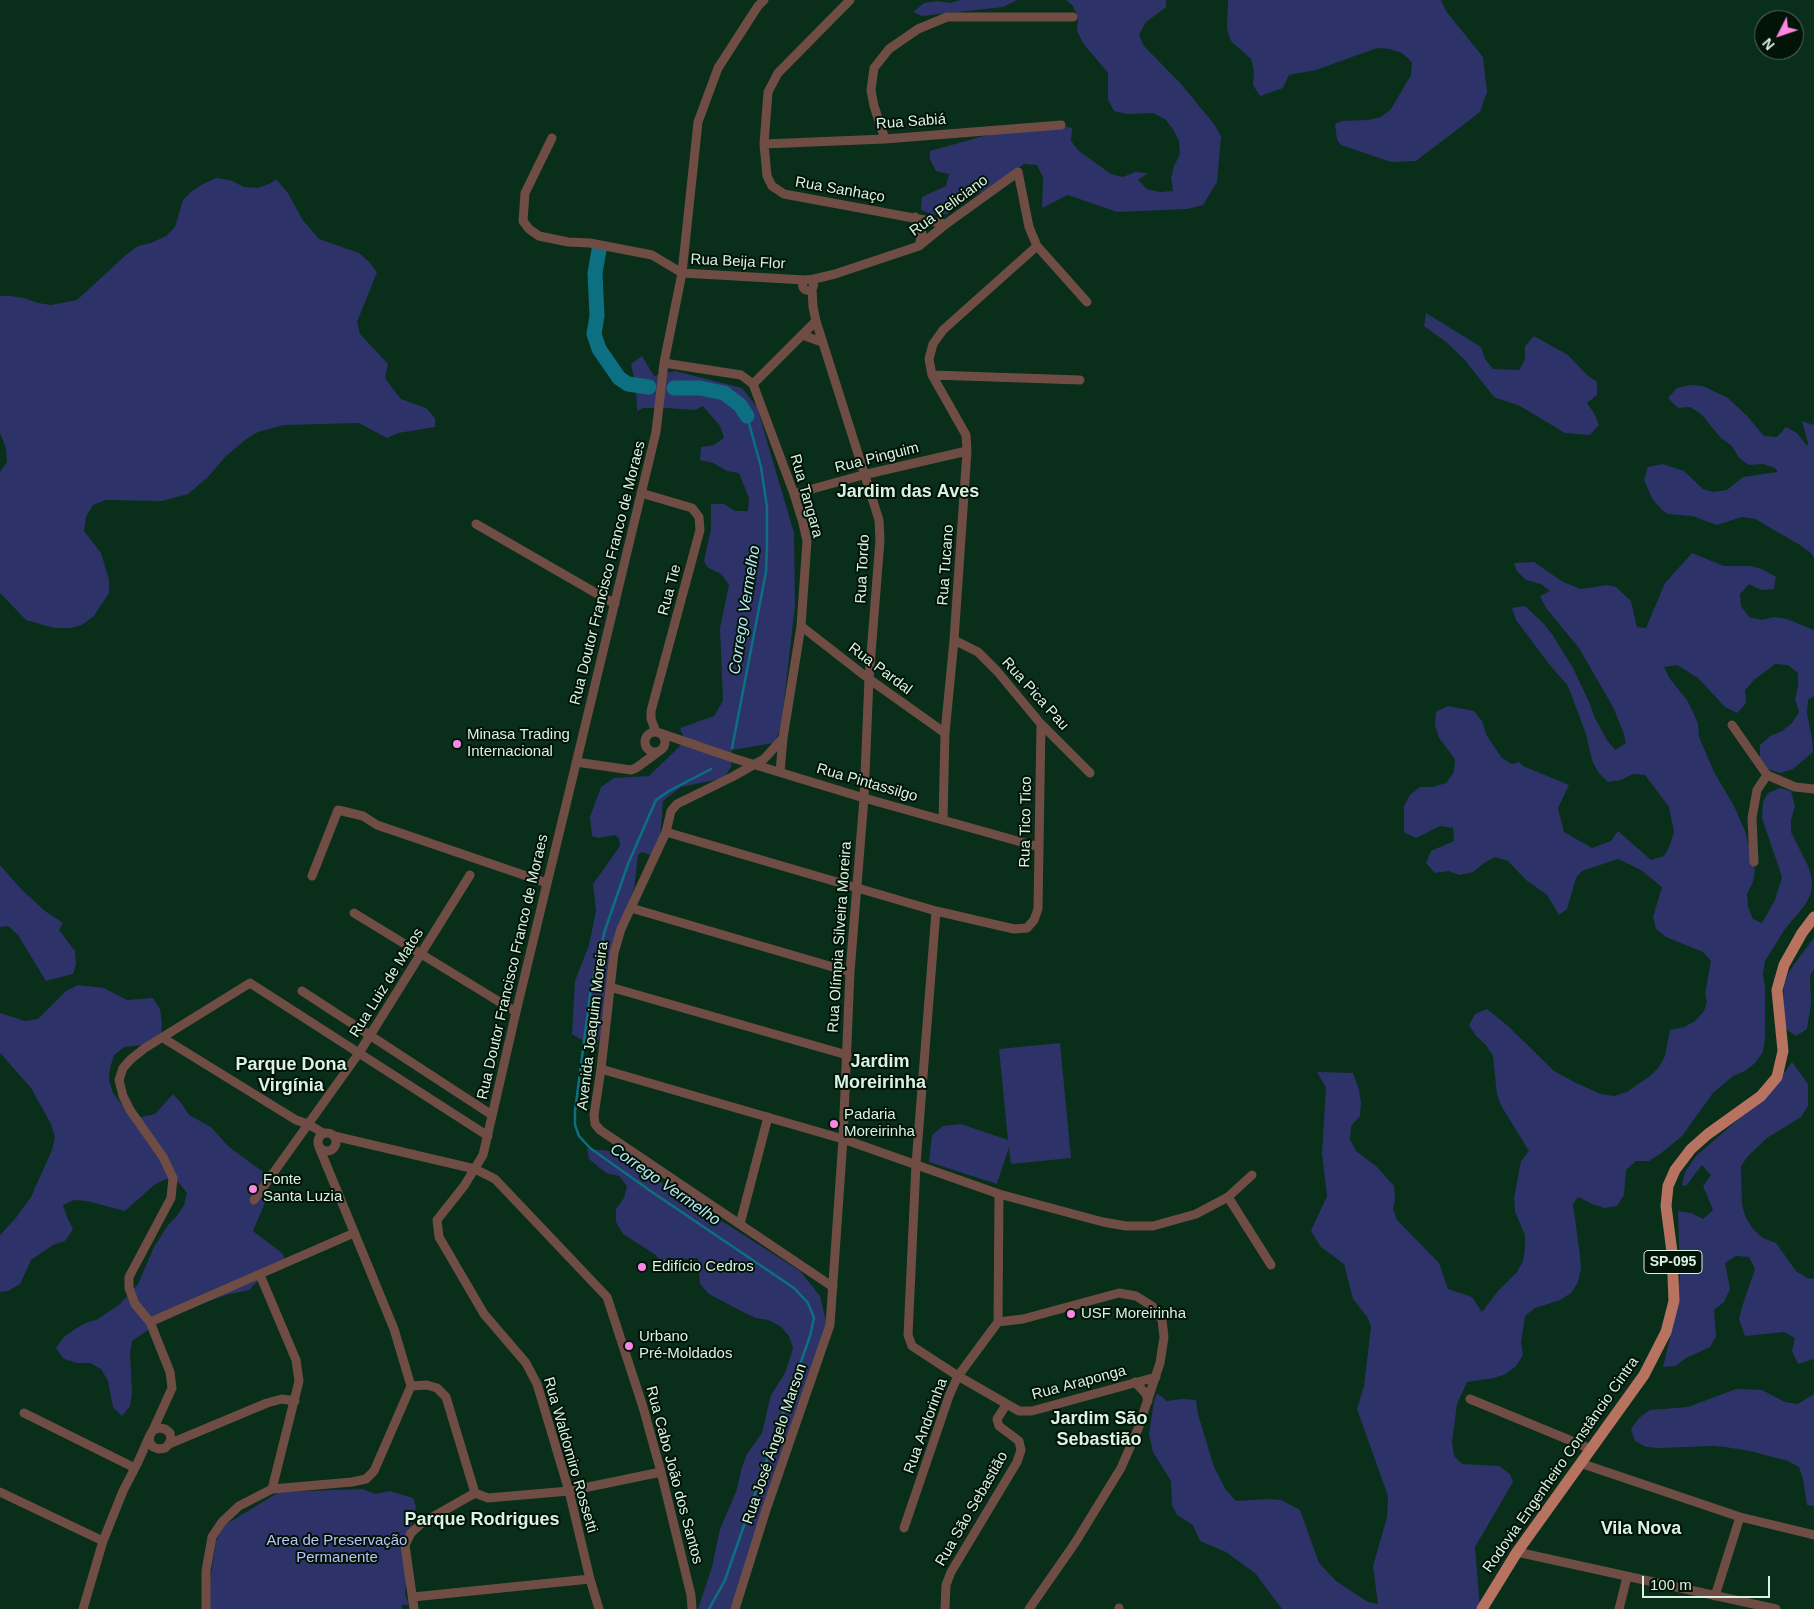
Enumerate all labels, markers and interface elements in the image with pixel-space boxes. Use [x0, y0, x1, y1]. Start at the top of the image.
north arrow [1754, 10, 1804, 60]
text: N [1759, 35, 1778, 53]
street label: Rua Sabiá [875, 111, 947, 133]
street label: Rua Peliciano [906, 172, 992, 240]
street label: Rua Sanhaço [794, 173, 886, 207]
street label: Rua Beija Flor [690, 251, 786, 273]
street label: Rua Doutor Francisco Franco de Moraes [566, 439, 650, 707]
street label: Rua Pinguim [833, 439, 921, 477]
street label: Rua Tangara [786, 452, 826, 540]
district label: Jardim das Aves [837, 481, 979, 503]
street label: Rua Tucano [934, 524, 958, 606]
street label: Rua Tordo [852, 534, 874, 604]
water label: Corrego Vermelho [725, 544, 765, 676]
street label: Rua Tie [655, 563, 685, 617]
street label: Rua Pardal [845, 639, 915, 699]
street label: Rua Pica Pau [998, 654, 1072, 734]
place label: Minasa Trading Internacional [467, 726, 570, 761]
marker: Minasa Trading Internacional [451, 738, 463, 750]
street label: Rua Pintassilgo [814, 760, 920, 806]
street label: Rua Tico Tico [1016, 776, 1036, 868]
street label: Rua Doutor Francisco Franco de Moraes [474, 833, 552, 1101]
street label: Rua Olímpia Silveira Moreira [824, 841, 856, 1033]
street label: Rua Luiz de Matos [346, 925, 428, 1041]
street label: Avenida Joaquim Moreira [574, 941, 612, 1111]
district label: Jardim Moreirinha [834, 1051, 926, 1094]
district label: Parque Dona Virgínia [235, 1054, 347, 1096]
place label: Padaria Moreirinha [844, 1106, 915, 1141]
marker: Padaria Moreirinha [828, 1118, 840, 1130]
water label: Corrego Vermelho [606, 1140, 724, 1230]
place label: Fonte Santa Luzia [263, 1171, 342, 1206]
marker: Fonte Santa Luzia [247, 1183, 259, 1195]
road number: SP-095 [1644, 1250, 1702, 1274]
place label: Edifício Cedros [652, 1258, 754, 1276]
marker: Edifício Cedros [636, 1261, 648, 1273]
place label: USF Moreirinha [1081, 1305, 1186, 1323]
marker: USF Moreirinha [1065, 1308, 1077, 1320]
place label: Urbano Pré-Moldados [639, 1328, 732, 1363]
marker: Urbano Pré-Moldados [623, 1340, 635, 1352]
street label: Rodovia Engenheiro Constâncio Cintra [1479, 1354, 1643, 1576]
street label: Rua José Ângelo Marson [739, 1361, 811, 1527]
street label: Rua Araponga [1030, 1362, 1128, 1404]
street label: Rua Waldomiro Rossetti [539, 1375, 601, 1535]
street label: Rua Andorinha [900, 1376, 952, 1476]
street label: Rua Cabo João dos Santos [642, 1384, 706, 1566]
district label: Jardim São Sebastião [1050, 1408, 1148, 1450]
street label: Rua São Sebastião [932, 1449, 1012, 1569]
district label: Parque Rodrigues [404, 1509, 560, 1531]
district label: Vila Nova [1601, 1518, 1681, 1540]
park label: Area de Preservação Permanente [267, 1532, 407, 1567]
scale bar [1644, 1566, 1772, 1598]
text: 100 m [1650, 1576, 1692, 1593]

